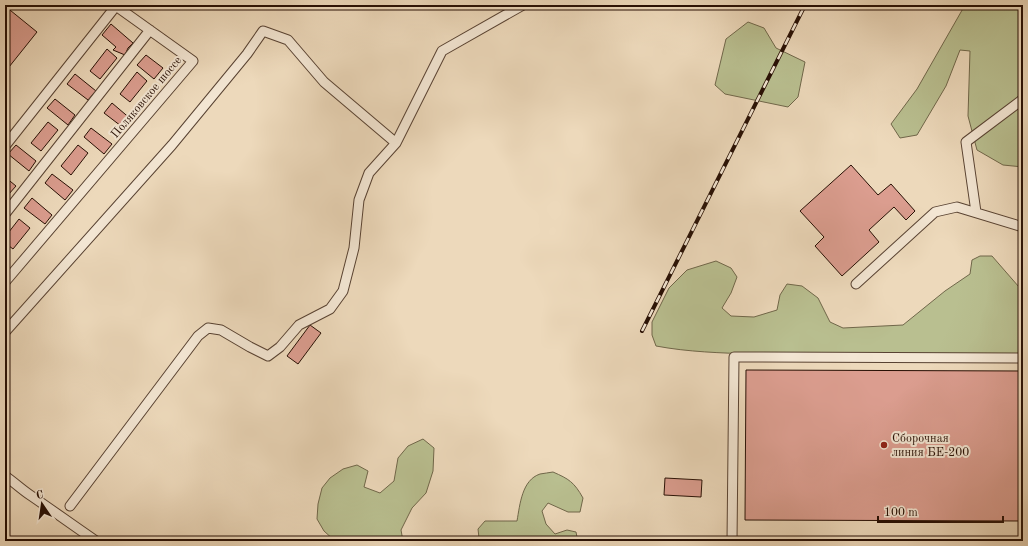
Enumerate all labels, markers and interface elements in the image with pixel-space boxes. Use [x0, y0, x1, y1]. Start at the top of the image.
street label: Поляковское шоссе [109, 54, 185, 141]
place label: Сборочная линия БЕ-200 [892, 433, 969, 459]
marker: Сборочная линия БЕ-200 [879, 440, 889, 450]
north arrow [22, 484, 62, 524]
text: С [35, 490, 45, 502]
scale bar [878, 498, 1003, 524]
text: 100 m [884, 507, 918, 519]

